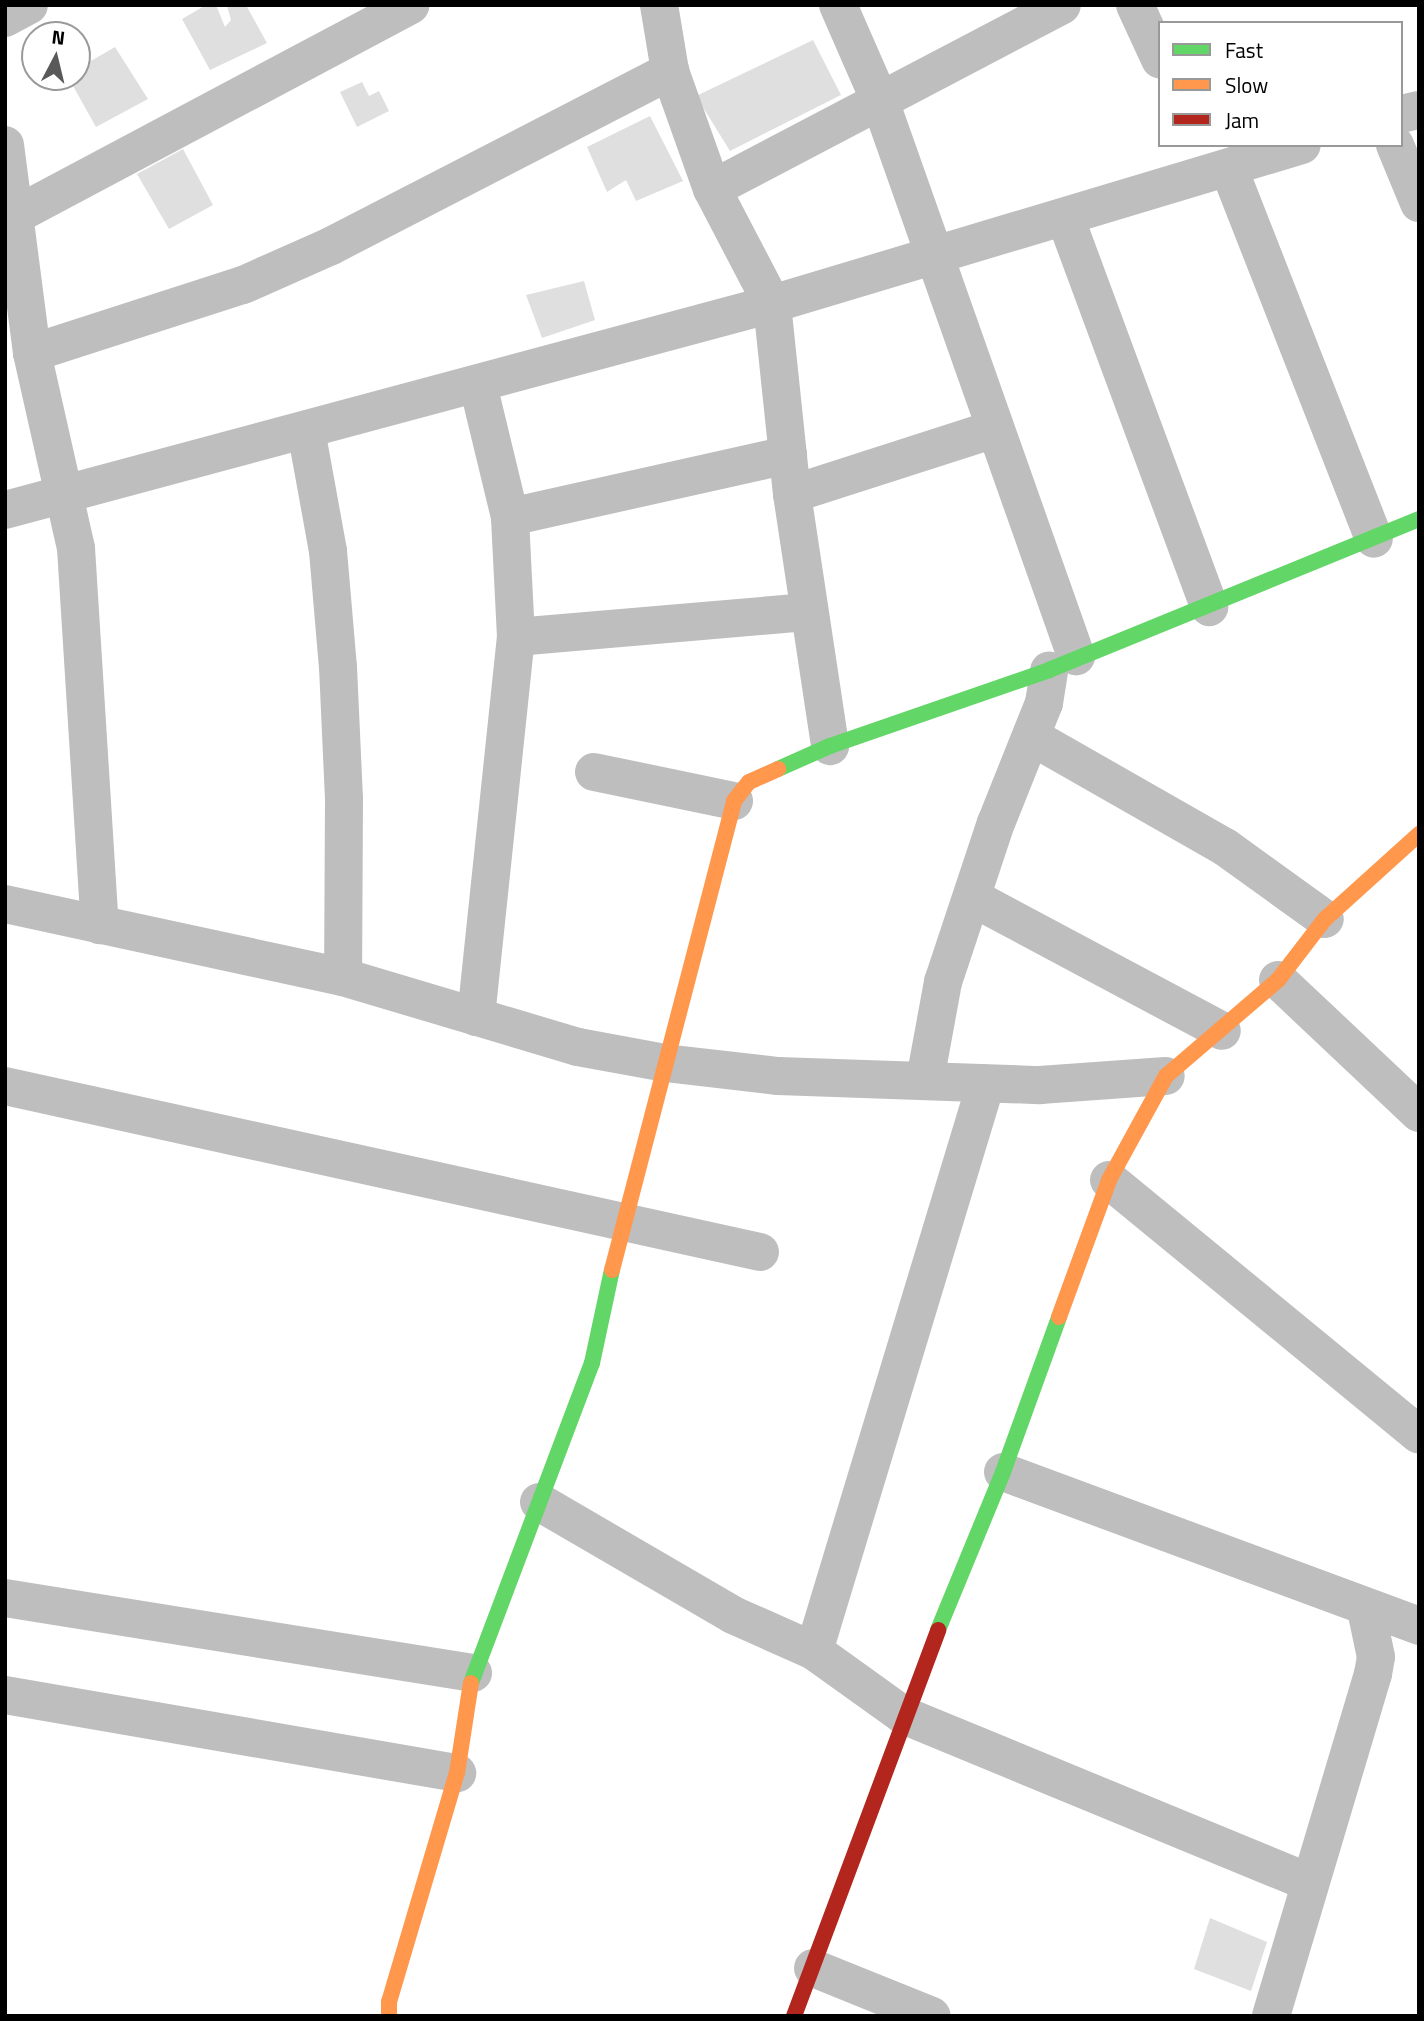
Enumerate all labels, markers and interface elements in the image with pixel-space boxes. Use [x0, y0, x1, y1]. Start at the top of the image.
north arrow [21, 21, 91, 91]
text: N [50, 21, 67, 52]
legend [1158, 21, 1403, 147]
text: Fast [1225, 34, 1263, 66]
text: Slow [1225, 69, 1268, 101]
text: Jam [1225, 104, 1259, 136]

